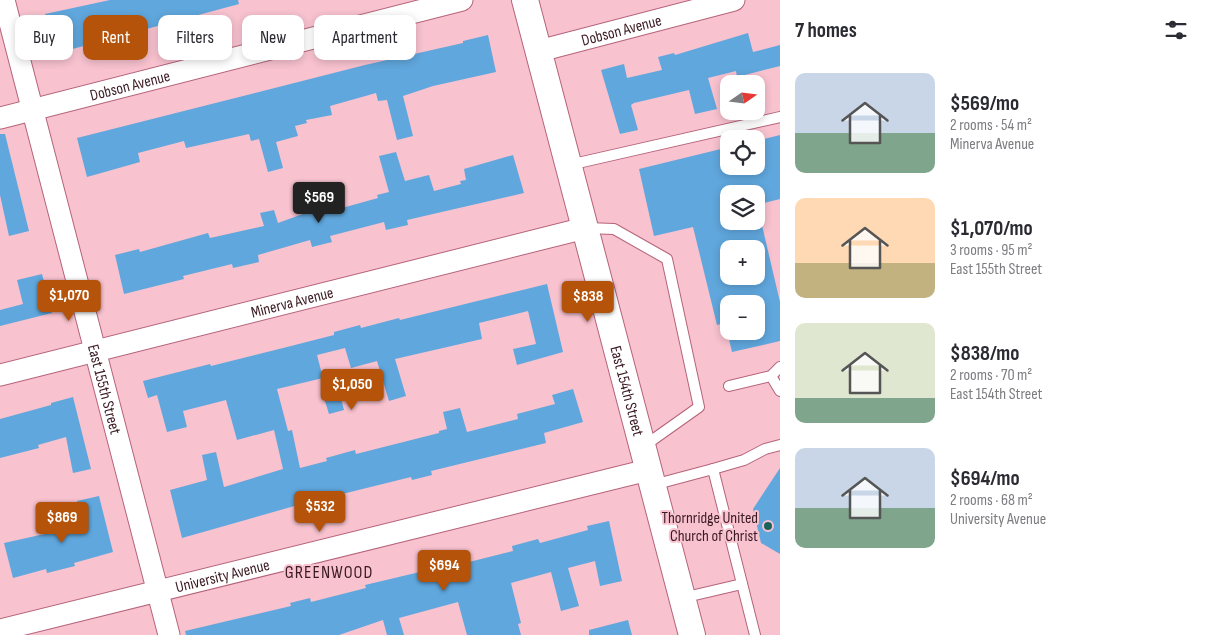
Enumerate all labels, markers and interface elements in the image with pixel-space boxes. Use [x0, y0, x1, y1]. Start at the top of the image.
street label: Dobson Avenue [579, 11, 664, 51]
chip: Buy [15, 15, 73, 60]
chip: Rent [83, 15, 148, 60]
chip: Filters [158, 15, 232, 60]
chip: New [242, 15, 304, 60]
chip: Apartment [314, 15, 416, 60]
icon: filters [1162, 16, 1190, 44]
text: 7 homes [795, 18, 857, 43]
street label: Dobson Avenue [88, 67, 172, 106]
north arrow [720, 75, 765, 120]
map controls [720, 75, 765, 340]
text: $569/mo [950, 91, 1019, 116]
icon: home [835, 93, 895, 153]
text: 2 rooms · 54 m² [950, 116, 1032, 135]
button: locate [720, 130, 765, 175]
text: Minerva Avenue [950, 135, 1034, 154]
pin: $569 [289, 182, 349, 224]
button: layers [720, 185, 765, 230]
text: $569 [304, 188, 334, 207]
text: $1,070/mo [950, 216, 1033, 241]
icon: home [835, 218, 895, 278]
button: + [720, 240, 765, 285]
text: 3 rooms · 95 m² [950, 241, 1032, 260]
text: East 155th Street [950, 260, 1042, 279]
pin: $1,070 [28, 280, 110, 322]
pin: $838 [558, 280, 618, 323]
street label: Minerva Avenue [249, 284, 336, 323]
text: $1,070 [49, 286, 89, 305]
text: $838 [573, 287, 603, 306]
button: − [720, 295, 765, 340]
text: $838/mo [950, 341, 1019, 366]
street label: East 155th Street [83, 342, 124, 437]
icon: home [835, 343, 895, 403]
street label: East 154th Street [605, 344, 647, 438]
text: 2 rooms · 70 m² [950, 366, 1032, 385]
pin: $1,050 [311, 368, 393, 411]
text: $1,050 [332, 375, 372, 394]
text: East 154th Street [950, 385, 1042, 404]
text: $694/mo [950, 466, 1020, 491]
icon: home [835, 468, 895, 528]
pin: $532 [290, 490, 350, 533]
text: 2 rooms · 68 m² [950, 491, 1033, 510]
text: $532 [305, 497, 335, 516]
pin: $869 [32, 502, 92, 544]
text: $869 [47, 508, 77, 527]
place label: Thornridge United Church of Christ [662, 509, 758, 546]
text: University Avenue [950, 510, 1046, 529]
marker: Thornridge United Church of Christ [762, 520, 774, 532]
pin: $694 [414, 550, 474, 592]
street label: University Avenue [174, 556, 272, 597]
text: $694 [429, 556, 459, 575]
district label: GREENWOOD [285, 562, 373, 583]

